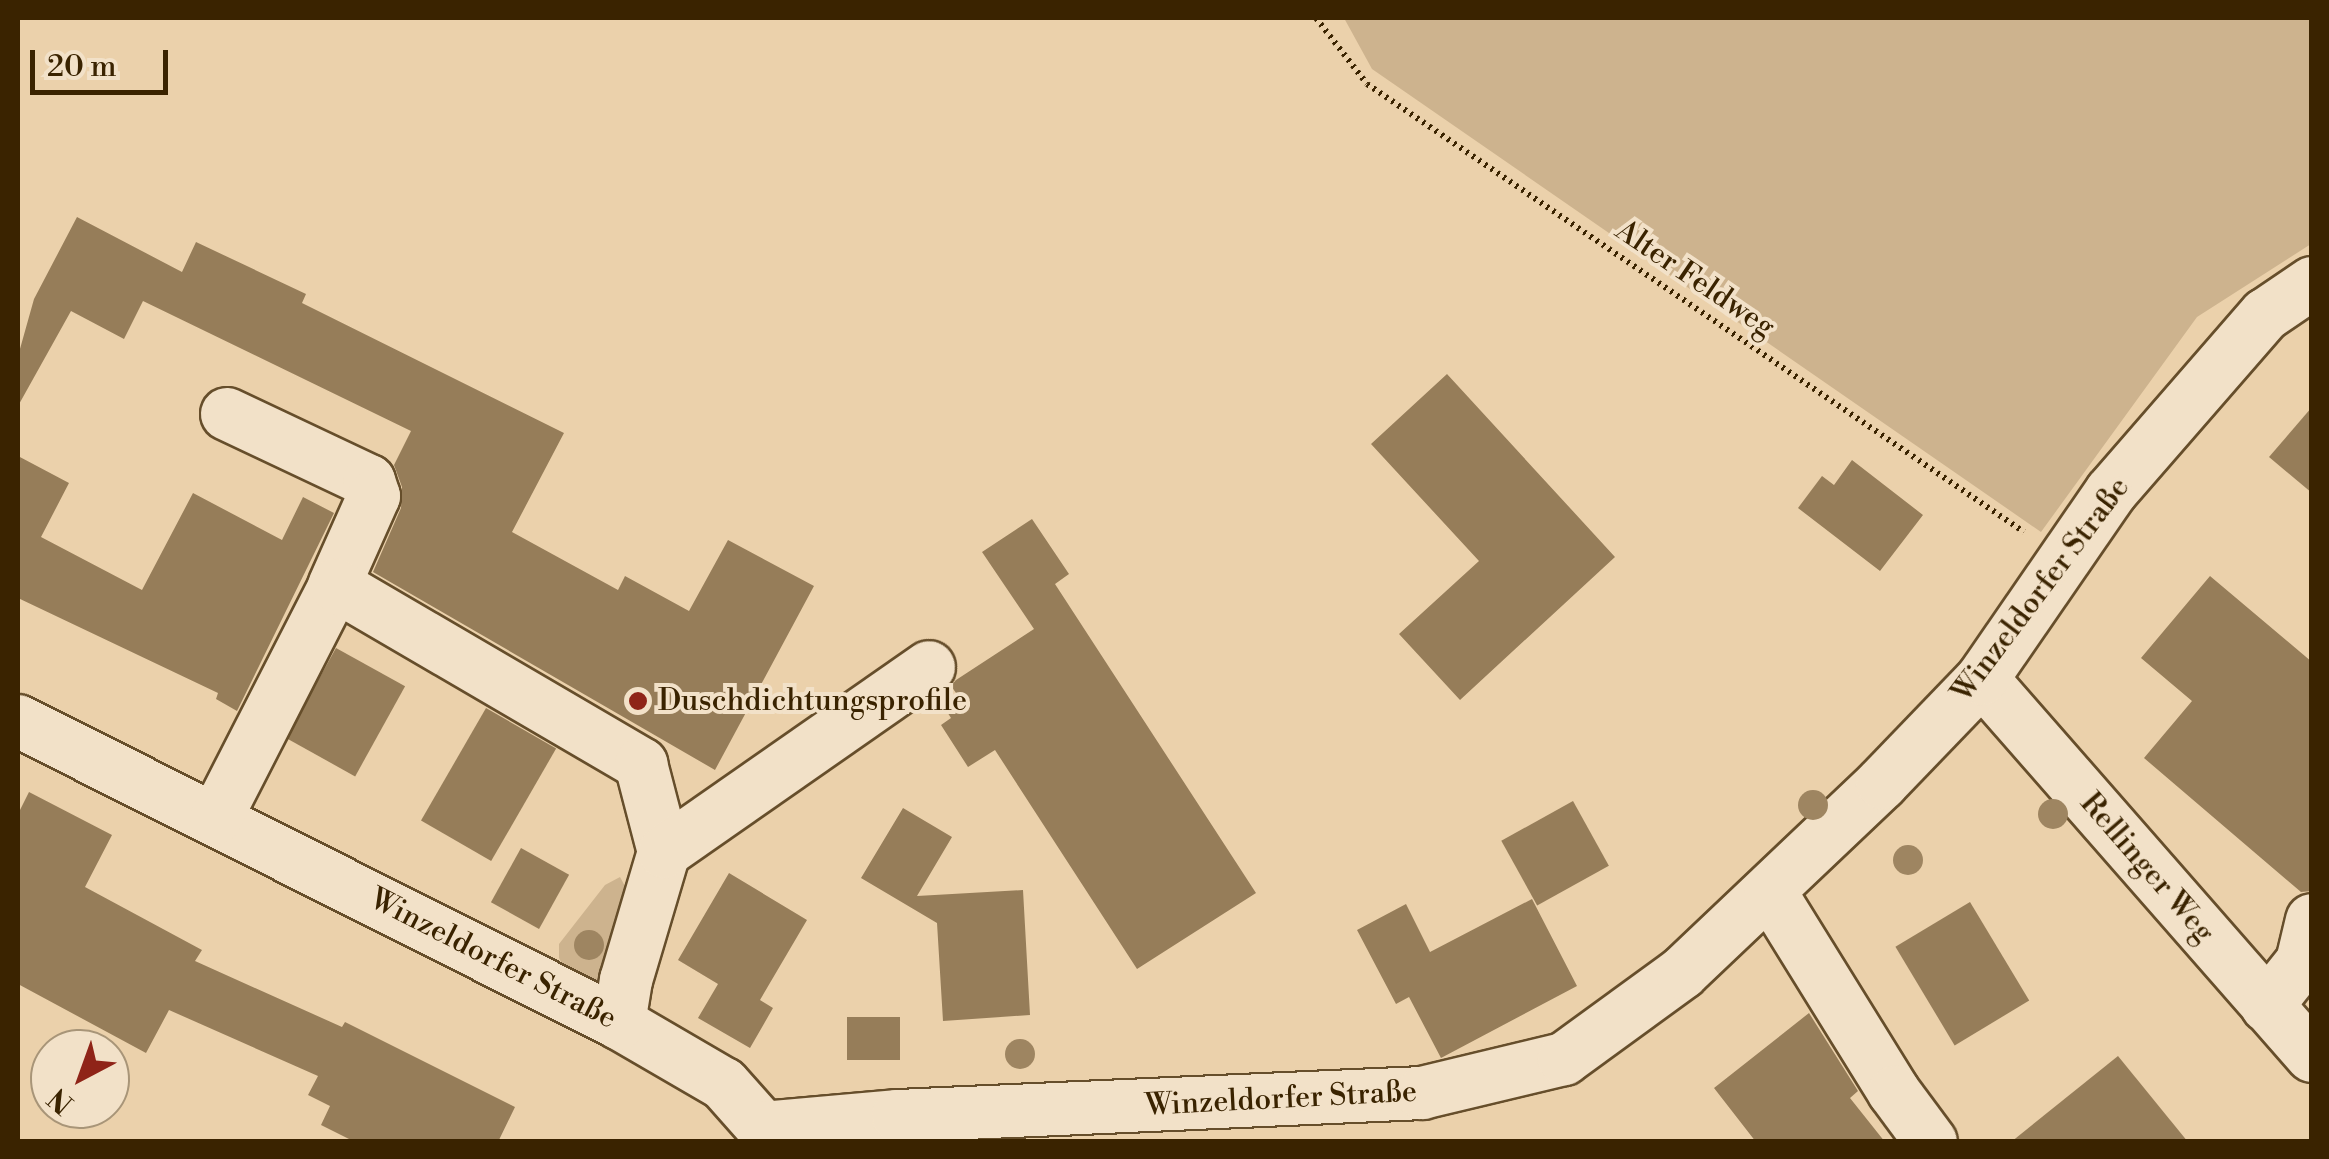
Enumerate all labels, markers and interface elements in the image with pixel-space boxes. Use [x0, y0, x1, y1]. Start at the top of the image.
scale bar [35, 30, 172, 92]
text: 20 m [47, 48, 116, 86]
street label: Alter Feldweg [1608, 213, 1782, 345]
street label: Winzeldorfer Straße [1945, 470, 2137, 710]
place label: Duschdichtungsprofile [658, 683, 967, 719]
marker: Duschdichtungsprofile [627, 690, 649, 712]
street label: Rellinger Weg [2072, 786, 2222, 950]
street label: Winzeldorfer Straße [364, 881, 622, 1037]
north arrow [30, 1029, 130, 1129]
street label: Winzeldorfer Straße [1144, 1074, 1418, 1124]
text: N [41, 1080, 81, 1121]

